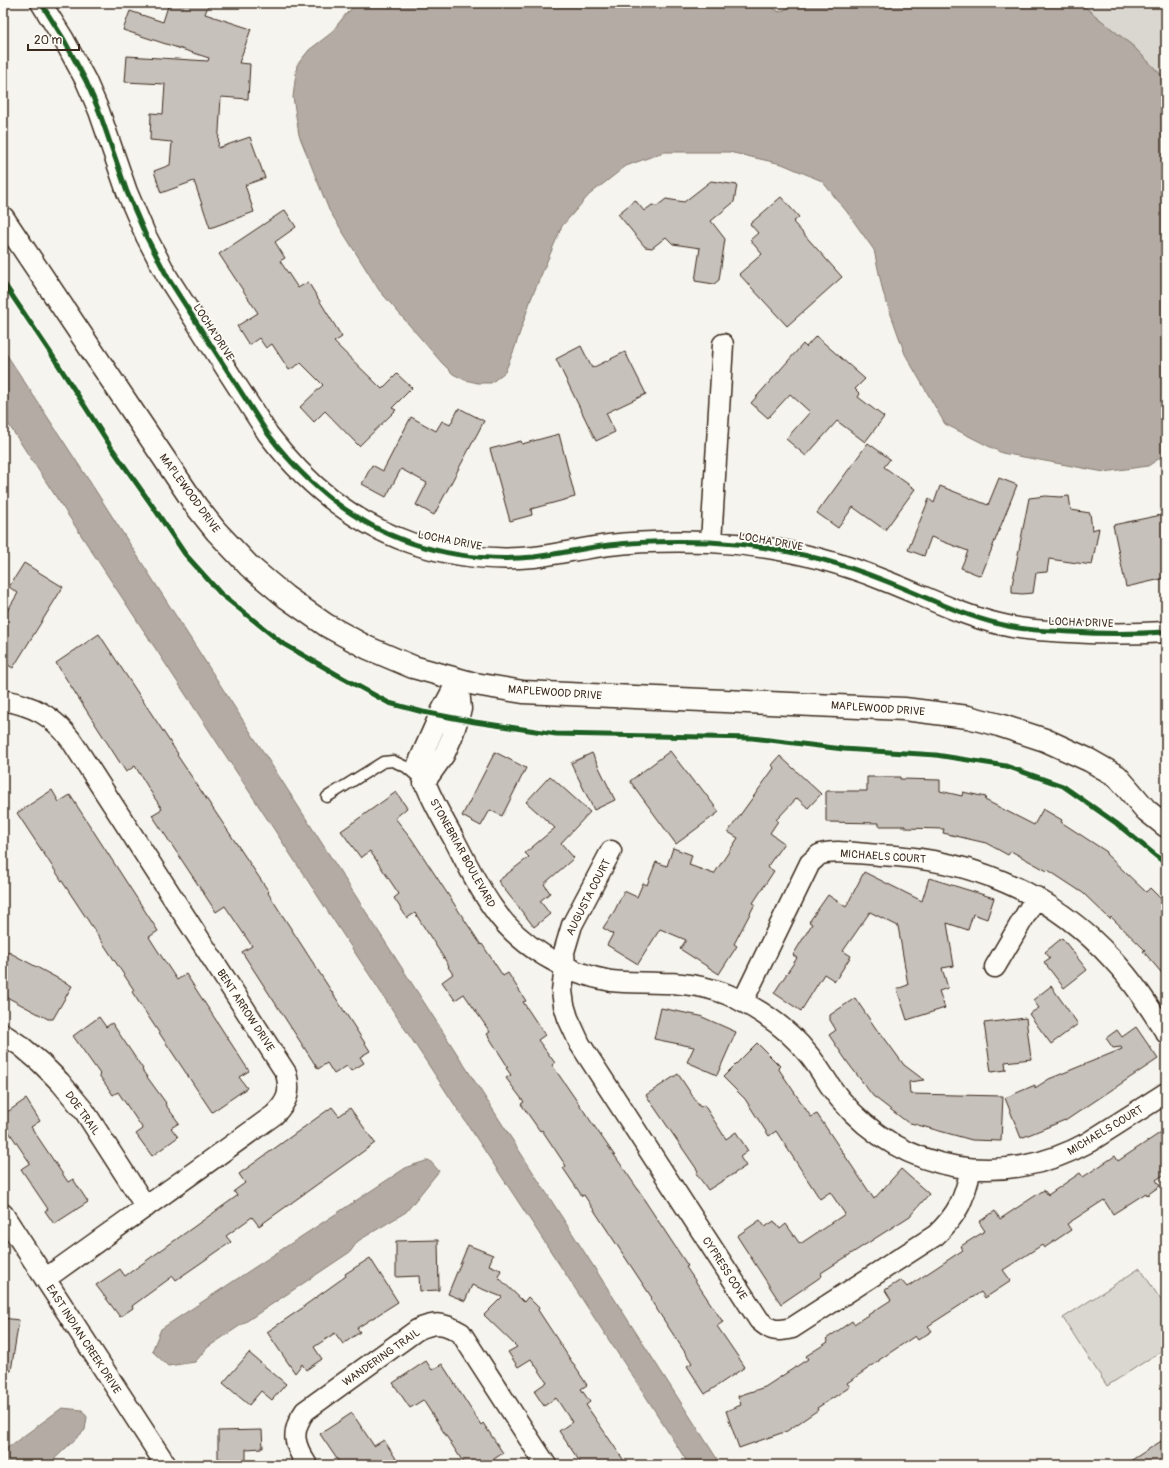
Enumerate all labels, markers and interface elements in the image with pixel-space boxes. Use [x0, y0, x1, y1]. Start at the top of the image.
scale bar [28, 26, 79, 52]
text: 20 m [34, 33, 63, 48]
street label: LOCHA DRIVE [190, 301, 237, 363]
street label: MAPLEWOOD DRIVE [157, 451, 223, 536]
street label: LOCHA DRIVE [417, 528, 483, 553]
street label: LOCHA DRIVE [738, 529, 804, 554]
street label: LOCHA DRIVE [1048, 615, 1114, 630]
street label: MAPLEWOOD DRIVE [507, 683, 603, 702]
street label: MAPLEWOOD DRIVE [830, 699, 926, 718]
street label: STONEBRIAR BOULEVARD [427, 796, 498, 910]
street label: MICHAELS COURT [840, 847, 926, 866]
street label: AUGUSTA COURT [564, 857, 613, 938]
street label: BENT ARROW DRIVE [214, 967, 277, 1054]
street label: DOE TRAIL [62, 1089, 103, 1138]
street label: MICHAELS COURT [1065, 1103, 1145, 1158]
street label: CYPRESS COVE [699, 1234, 750, 1302]
street label: EAST INDIAN CREEK DRIVE [43, 1282, 124, 1397]
street label: WANDERING TRAIL [340, 1326, 422, 1389]

